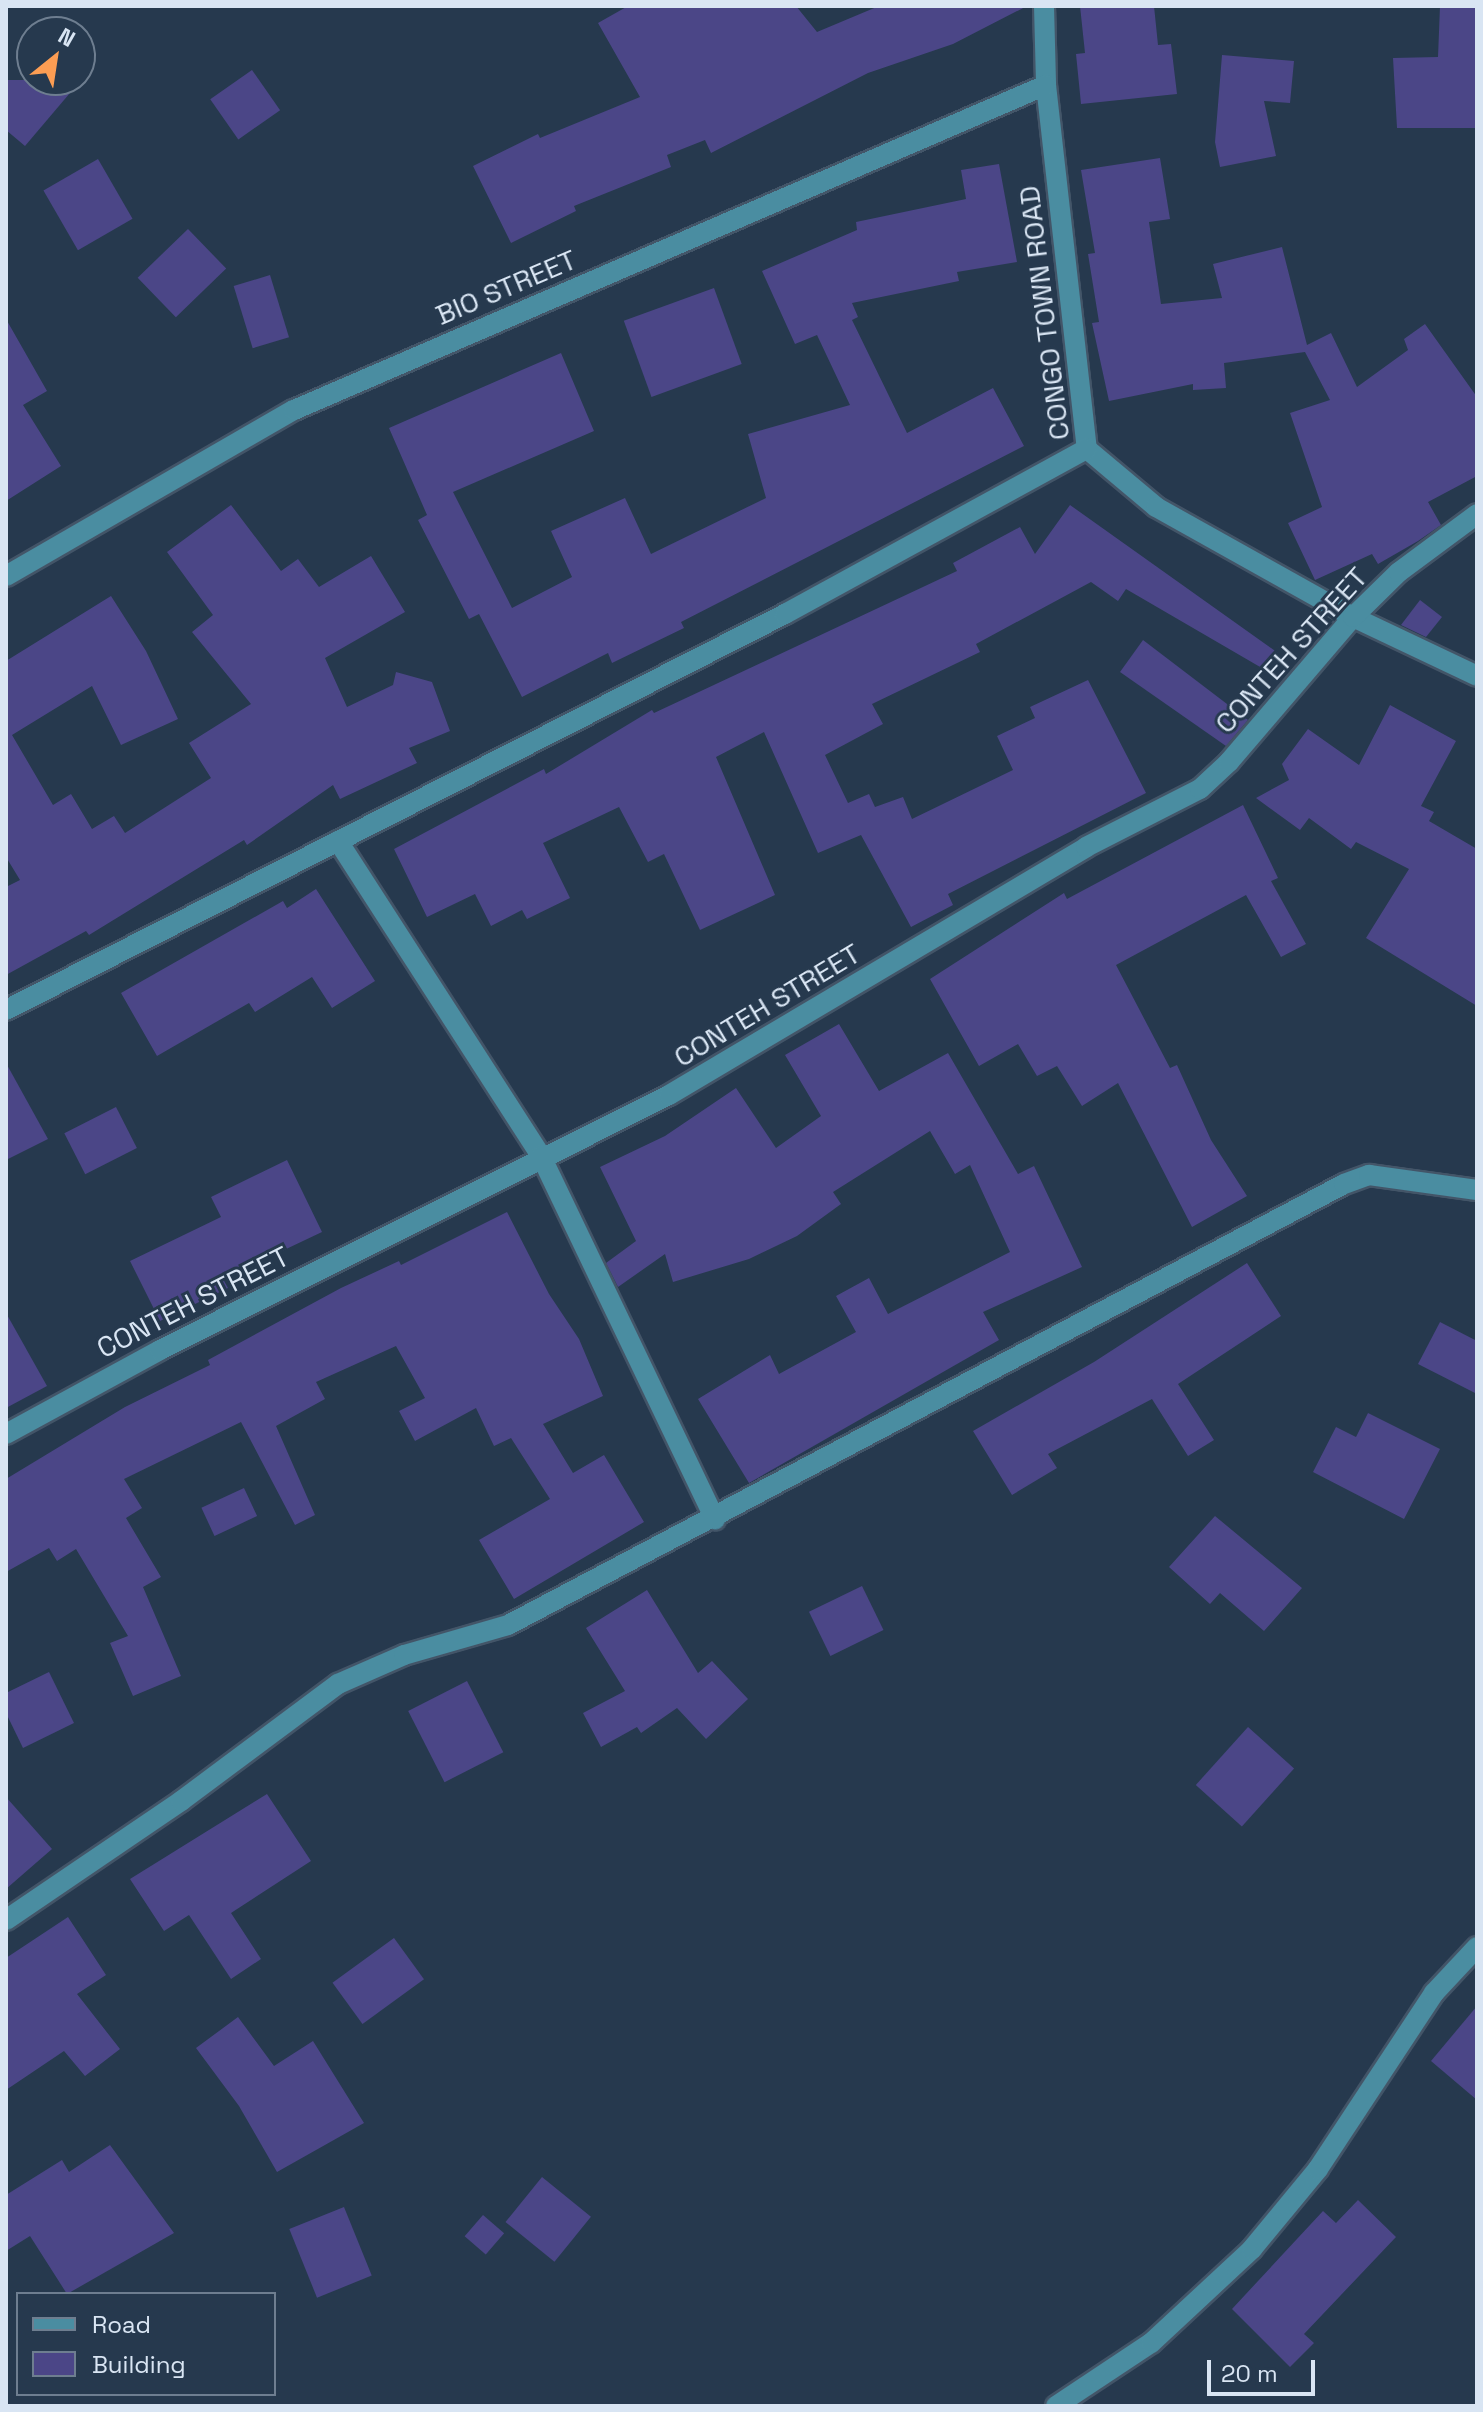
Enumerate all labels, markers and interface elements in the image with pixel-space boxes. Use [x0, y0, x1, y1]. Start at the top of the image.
north arrow [16, 16, 96, 96]
text: N [54, 21, 80, 53]
street label: CONGO TOWN ROAD [1012, 184, 1076, 442]
street label: BIO STREET [431, 242, 581, 332]
street label: CONTEH STREET [1208, 560, 1374, 740]
street label: CONTEH STREET [668, 936, 866, 1074]
street label: CONTEH STREET [91, 1239, 295, 1365]
legend [16, 2292, 276, 2396]
text: Road [92, 2309, 151, 2340]
scale bar [1211, 2344, 1319, 2394]
text: Building [92, 2349, 186, 2380]
text: 20 m [1221, 2358, 1278, 2389]

